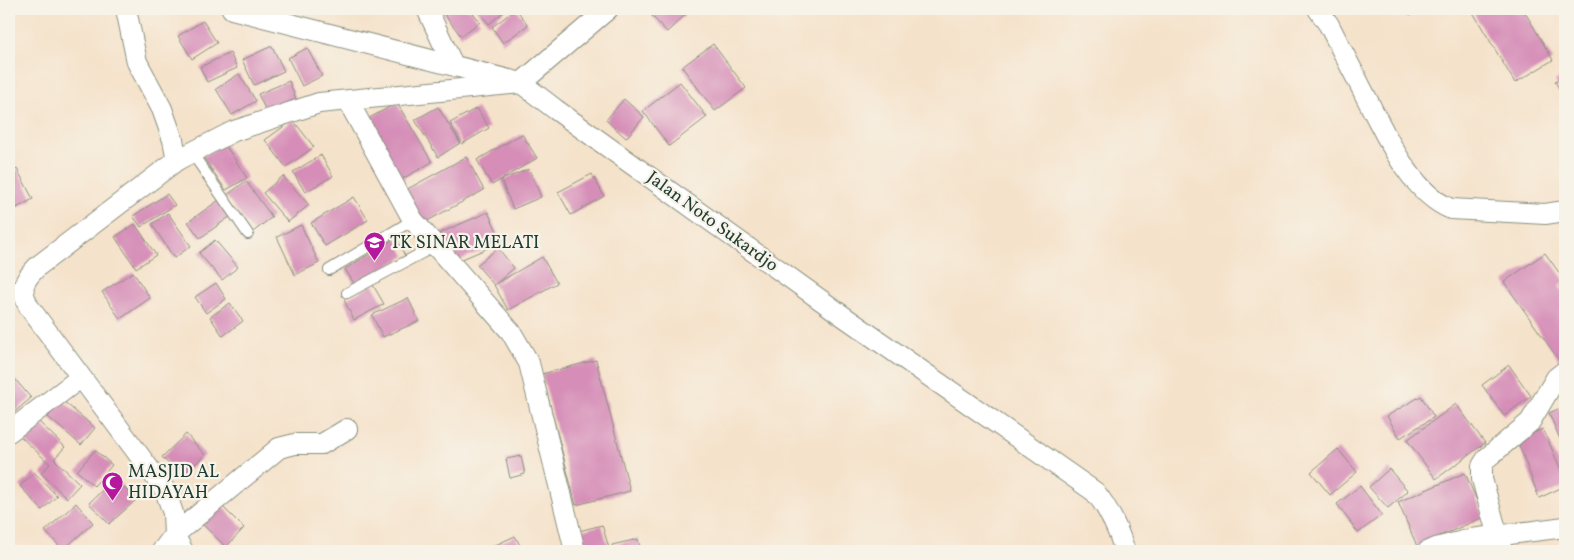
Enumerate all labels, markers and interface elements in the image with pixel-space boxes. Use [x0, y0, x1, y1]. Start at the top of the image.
street label: Jalan Noto Sukardjo [641, 166, 783, 278]
school or university icon: TK SINAR MELATI [362, 231, 386, 262]
place label: TK SINAR MELATI [390, 231, 539, 256]
place label: MASJID AL HIDAYAH [128, 460, 219, 506]
mosque icon: MASJID AL HIDAYAH [100, 470, 124, 501]

